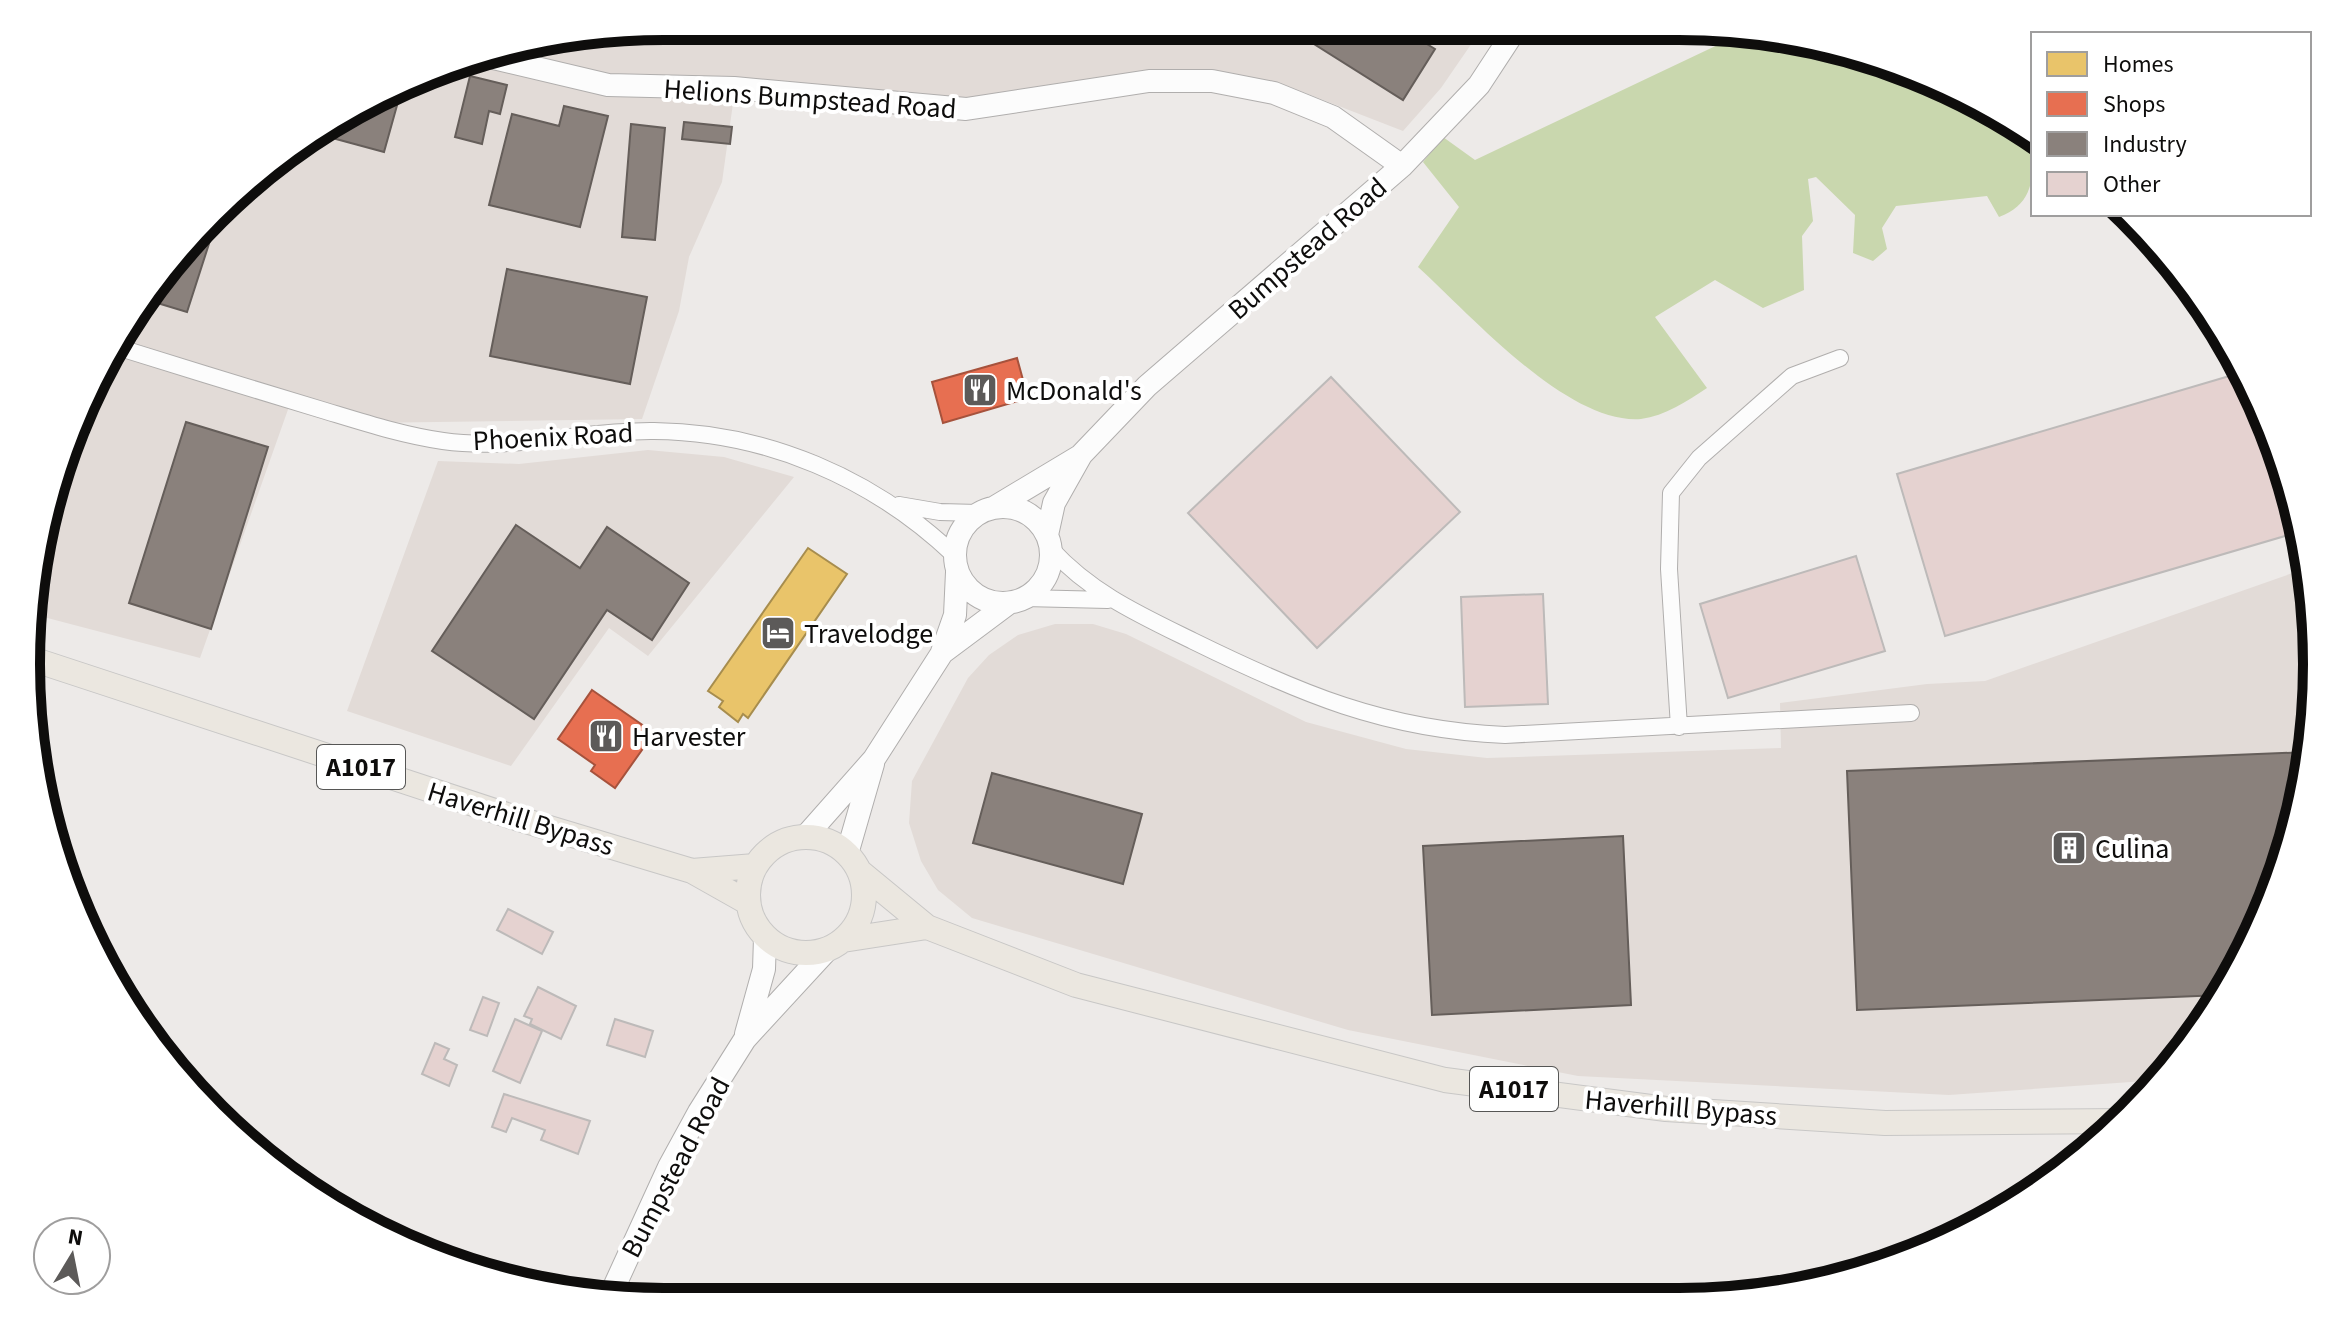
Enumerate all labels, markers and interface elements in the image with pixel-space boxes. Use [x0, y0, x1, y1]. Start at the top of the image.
legend [2031, 32, 2311, 216]
text: Homes [2103, 47, 2174, 82]
street label: Helions Bumpstead Road [662, 69, 958, 129]
text: Shops [2103, 87, 2165, 122]
text: Industry [2103, 127, 2187, 162]
text: Other [2103, 167, 2161, 202]
street label: Bumpstead Road [1219, 168, 1396, 329]
restaurant icon: McDonald's [961, 371, 999, 409]
place label: McDonald's [1006, 371, 1142, 411]
street label: Phoenix Road [472, 413, 634, 461]
hotel icon: Travelodge [759, 614, 797, 652]
place label: Travelodge [804, 614, 933, 654]
restaurant icon: Harvester [587, 717, 625, 755]
place label: Harvester [632, 717, 746, 757]
road number: A1017 [317, 745, 405, 789]
street label: Haverhill Bypass [423, 772, 619, 866]
building icon: Culina [2050, 829, 2088, 867]
place label: Culina [2095, 829, 2169, 869]
road number: A1017 [1470, 1067, 1558, 1111]
street label: Bumpstead Road [611, 1070, 740, 1265]
street label: Haverhill Bypass [1583, 1080, 1779, 1136]
north arrow [32, 1216, 112, 1296]
text: N [65, 1220, 85, 1254]

